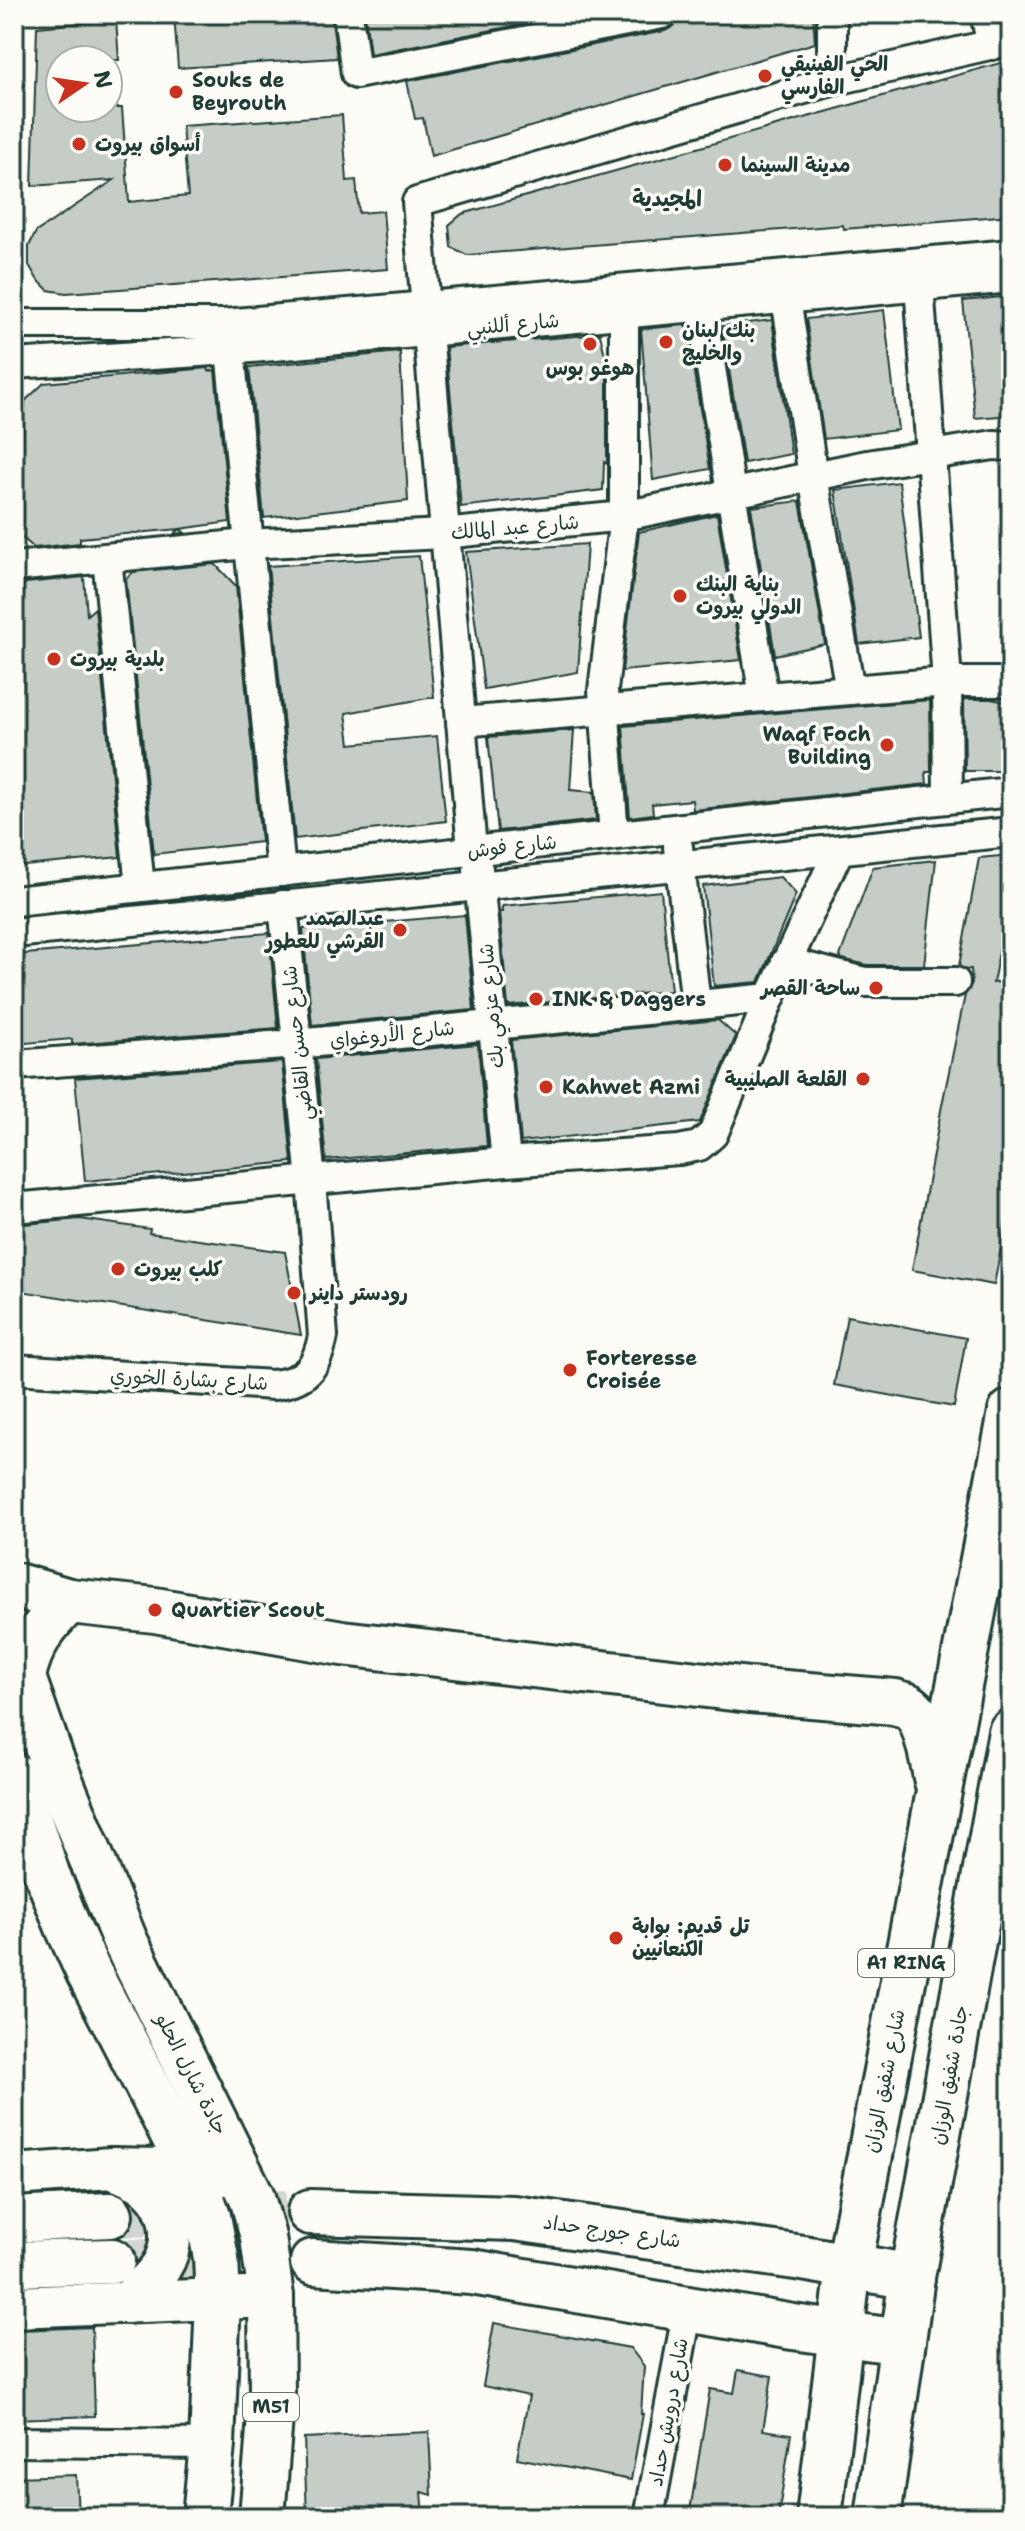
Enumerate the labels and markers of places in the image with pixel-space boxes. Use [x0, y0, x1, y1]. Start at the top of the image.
place label: الحي الفينيقي الفارسي [781, 51, 888, 105]
place label: Souks de Beyrouth [192, 67, 287, 116]
marker: الحي الفينيقي الفارسي [756, 67, 774, 85]
marker: Souks de Beyrouth [167, 83, 185, 101]
place label: أسواق بيروت [95, 131, 201, 157]
marker: أسواق بيروت [70, 135, 88, 153]
place label: مدينة السينما [741, 152, 850, 178]
marker: مدينة السينما [716, 156, 734, 174]
place label: بنك لبنان والخليج [682, 317, 755, 366]
marker: بنك لبنان والخليج [657, 333, 675, 351]
marker: هوغو بوس [581, 335, 599, 353]
place label: هوغو بوس [546, 355, 634, 381]
place label: بناية البنك الدولي بيروت [696, 571, 801, 625]
marker: بناية البنك الدولي بيروت [671, 587, 689, 605]
place label: بلدية بيروت [70, 646, 165, 672]
marker: بلدية بيروت [45, 650, 63, 668]
place label: Waqf Foch Building [762, 721, 871, 770]
marker: Waqf Foch Building [878, 736, 896, 754]
place label: عبدالصمد القرشي للعطور [263, 905, 384, 959]
marker: عبدالصمد القرشي للعطور [391, 921, 409, 939]
place label: ساحة القصر [759, 975, 860, 1001]
marker: ساحة القصر [867, 979, 885, 997]
place label: INK & Daggers [552, 986, 706, 1012]
marker: INK & Daggers [527, 990, 545, 1008]
place label: القلعة الصليبية [724, 1066, 847, 1092]
marker: القلعة الصليبية [854, 1070, 872, 1088]
place label: Kahwet Azmi [562, 1074, 700, 1100]
marker: Kahwet Azmi [537, 1078, 555, 1096]
place label: كلب بيروت [134, 1256, 222, 1282]
marker: كلب بيروت [109, 1260, 127, 1278]
place label: رودستر داينر [308, 1280, 408, 1306]
marker: رودستر داينر [285, 1284, 303, 1302]
place label: Forteresse Croisée [586, 1345, 697, 1394]
marker: Forteresse Croisée [561, 1361, 579, 1379]
place label: Quartier Scout [171, 1597, 325, 1623]
marker: Quartier Scout [146, 1601, 164, 1619]
place label: تل قديم: بوابة الكنعانيين [632, 1913, 751, 1962]
marker: تل قديم: بوابة الكنعانيين [607, 1929, 625, 1947]

